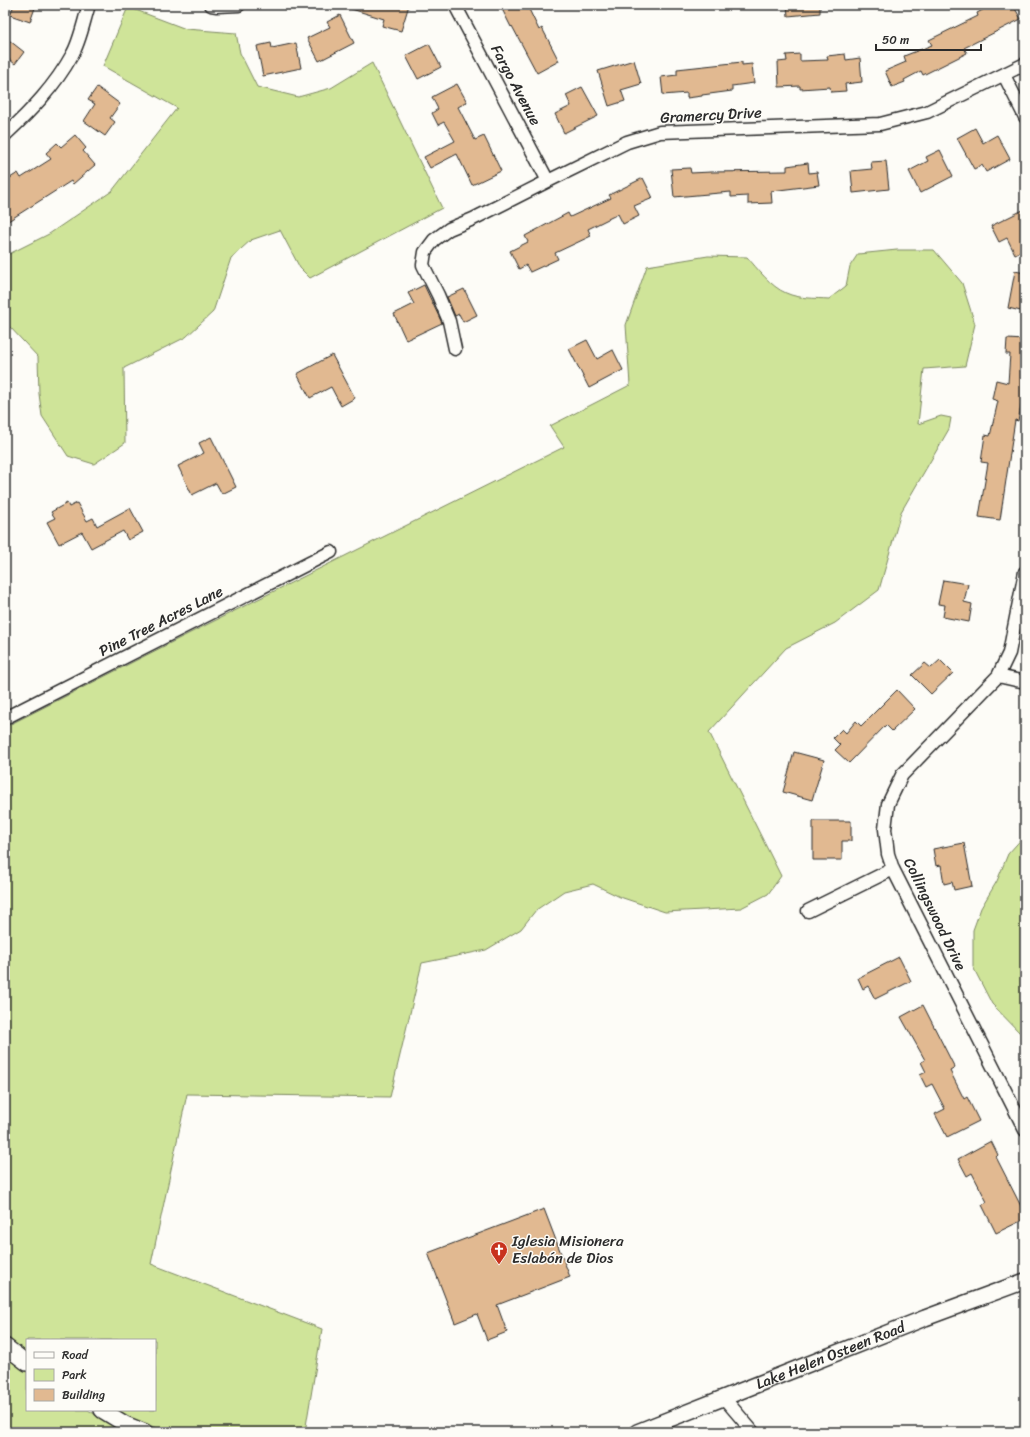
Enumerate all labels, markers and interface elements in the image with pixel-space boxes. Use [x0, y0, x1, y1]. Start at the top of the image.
scale bar [876, 26, 981, 52]
text: 50 m [882, 29, 909, 51]
street label: Fargo Avenue [484, 40, 548, 131]
street label: Gramercy Drive [660, 99, 763, 131]
street label: Pine Tree Acres Lane [94, 578, 228, 664]
street label: Collingswood Drive [896, 853, 974, 975]
place label: Iglesia Misionera Eslabón de Dios [511, 1228, 624, 1271]
church icon: Iglesia Misionera Eslabón de Dios [489, 1240, 509, 1265]
street label: Lake Helen Osteen Road [752, 1314, 910, 1397]
legend [26, 1339, 156, 1411]
text: Road [62, 1344, 89, 1366]
text: Park [62, 1364, 87, 1386]
text: Building [62, 1384, 105, 1406]

